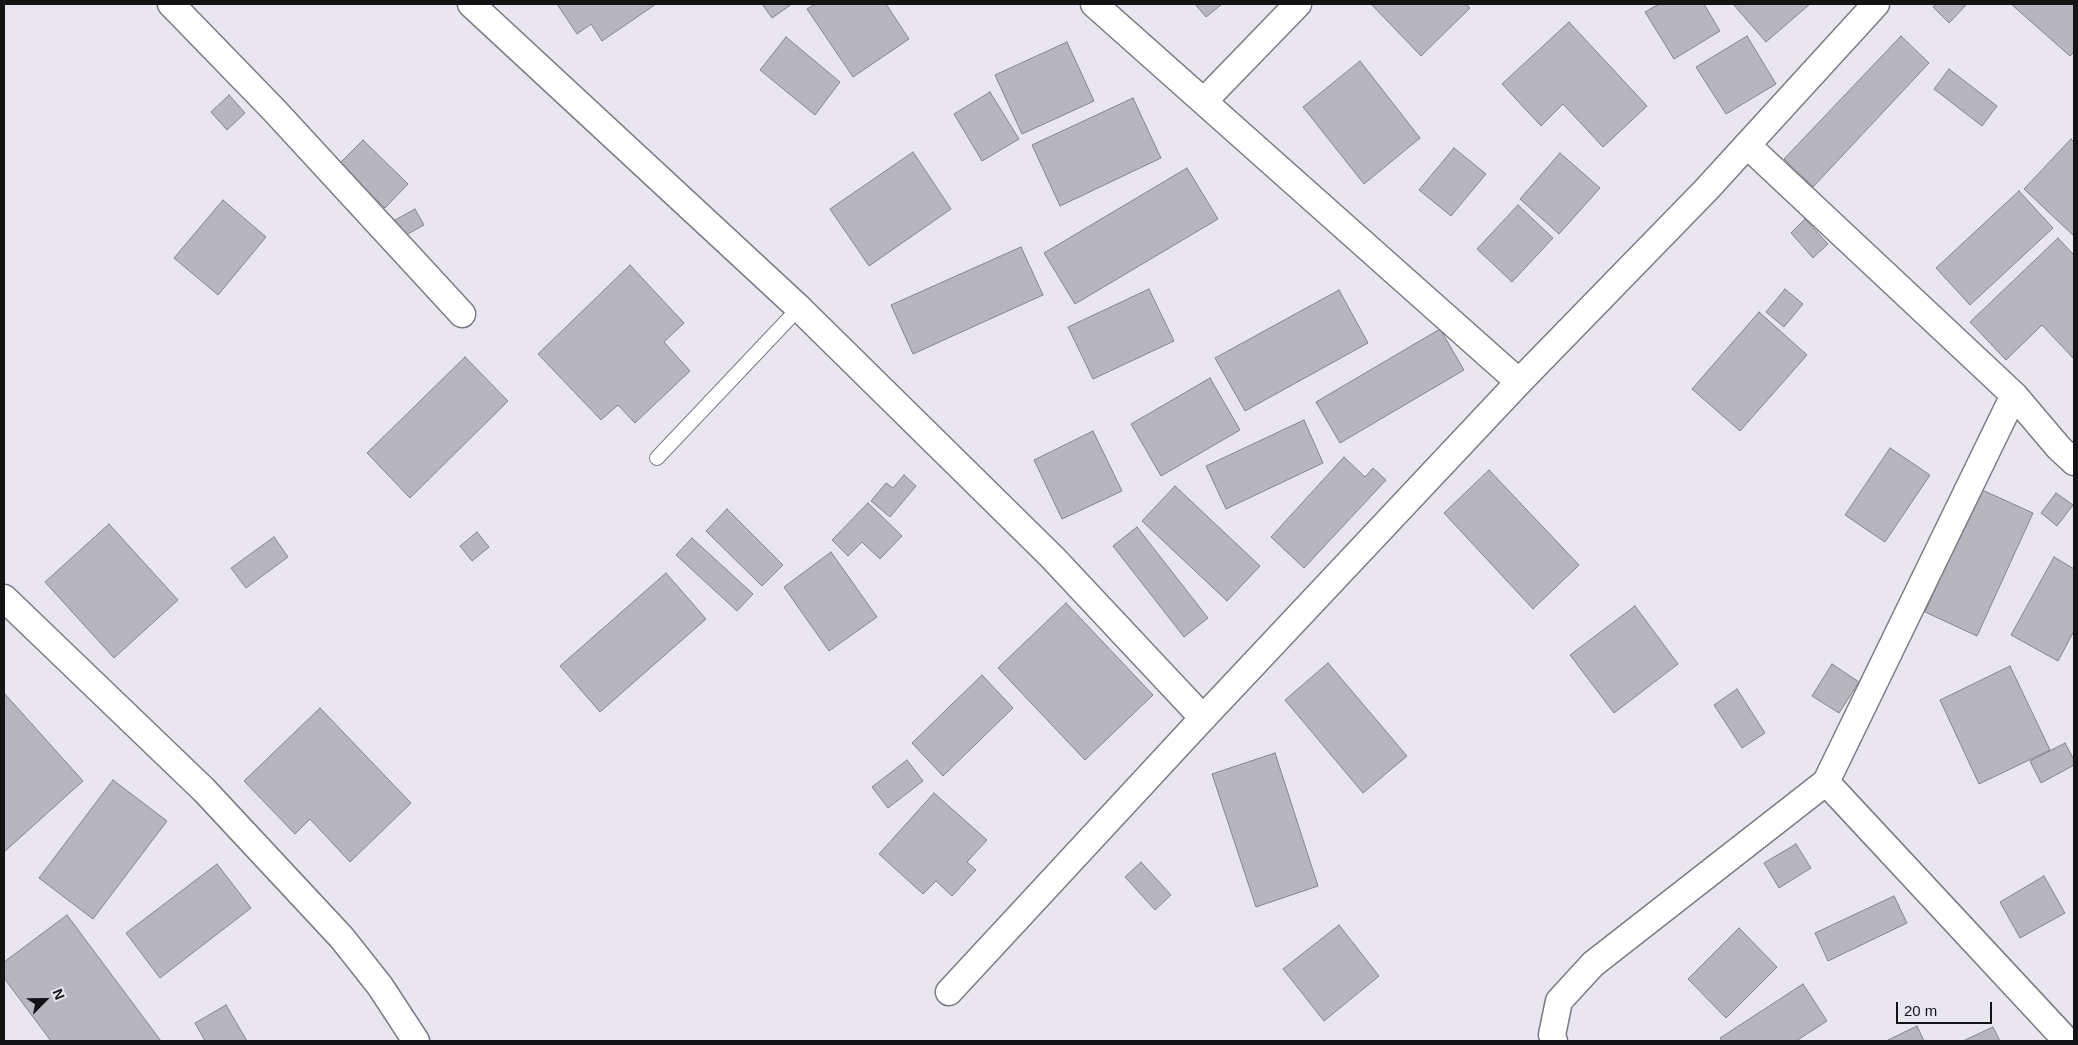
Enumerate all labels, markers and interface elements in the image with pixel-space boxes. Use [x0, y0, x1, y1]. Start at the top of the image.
north arrow [20, 975, 70, 1025]
text: N [49, 986, 68, 1002]
scale bar [1898, 992, 1994, 1024]
text: 20 m [1904, 1002, 1937, 1019]

